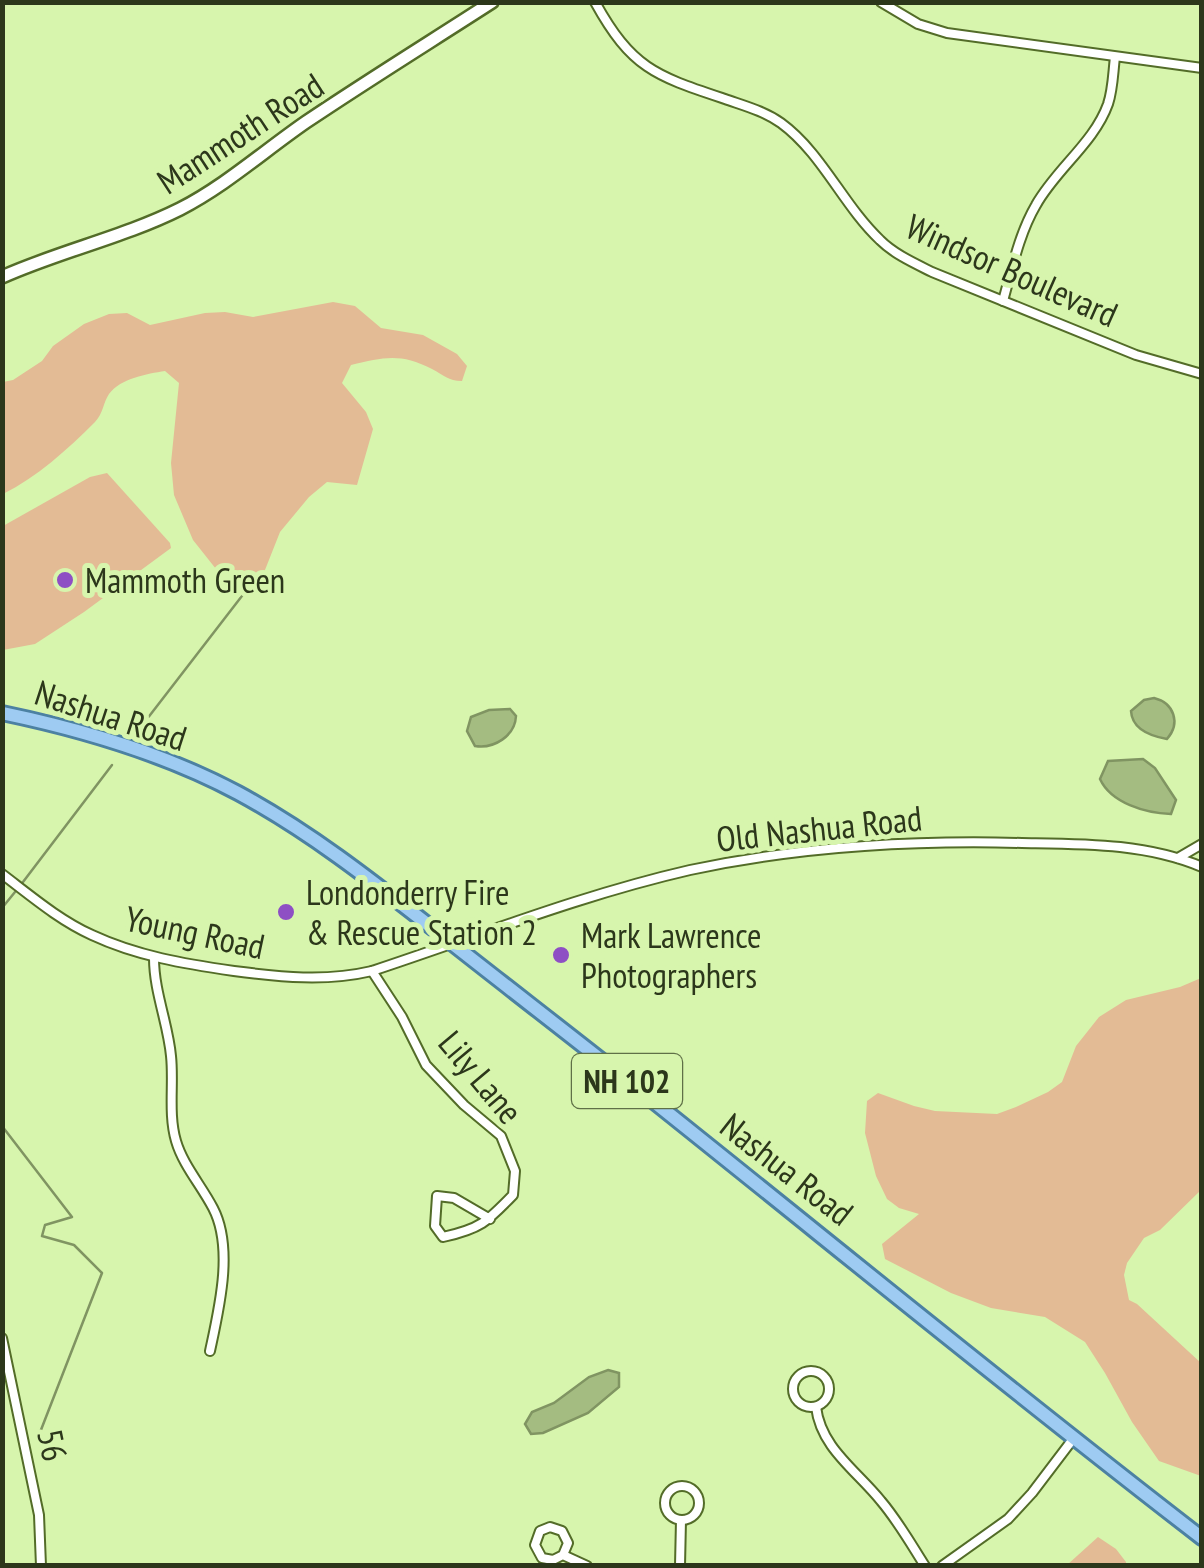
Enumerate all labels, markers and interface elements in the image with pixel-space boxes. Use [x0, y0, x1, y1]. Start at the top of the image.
street label: Mammoth Road [148, 62, 332, 204]
street label: Windsor Boulevard [899, 203, 1125, 337]
place label: Mammoth Green [85, 557, 285, 603]
marker: Mammoth Green [54, 569, 76, 591]
street label: Nashua Road [30, 669, 192, 761]
street label: Old Nashua Road [714, 794, 924, 862]
place label: Londonderry Fire & Rescue Station 2 [306, 869, 537, 955]
street label: Young Road [121, 895, 269, 969]
marker: Londonderry Fire & Rescue Station 2 [275, 901, 297, 923]
place label: Mark Lawrence Photographers [581, 912, 761, 998]
marker: Mark Lawrence Photographers [550, 944, 572, 966]
street label: Lily Lane [429, 1021, 533, 1133]
road number: NH 102 [572, 1054, 682, 1108]
street label: Nashua Road [711, 1103, 863, 1235]
street label: 56 [27, 1425, 79, 1465]

